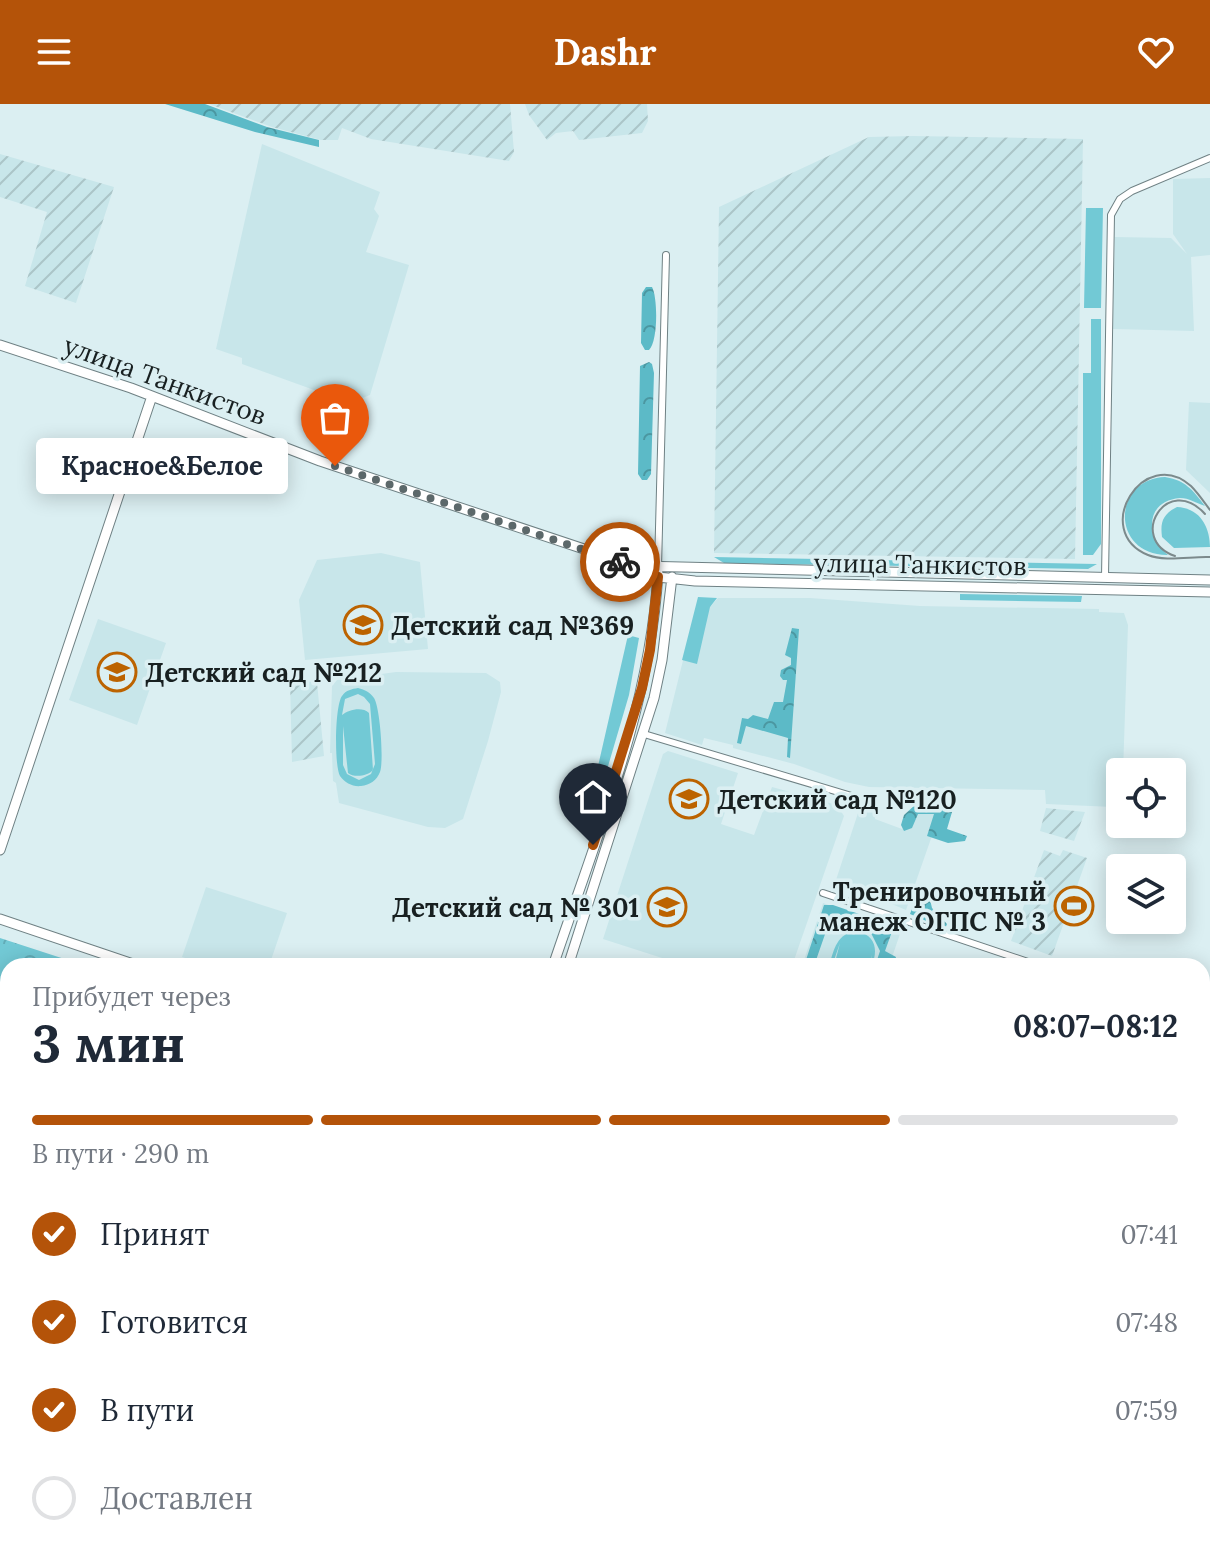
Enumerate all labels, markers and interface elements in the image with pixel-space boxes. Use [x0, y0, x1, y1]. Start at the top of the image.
text: Dashr [553, 29, 657, 75]
icon: menu [32, 30, 76, 74]
icon: heart [1134, 30, 1178, 74]
street label: улица Танкистов [59, 328, 271, 432]
pin [301, 384, 369, 466]
icon: bag [313, 396, 357, 440]
callout: Красное&Белое [35, 438, 287, 494]
text: Красное&Белое [61, 449, 263, 482]
courier [580, 522, 660, 602]
icon: bike [598, 540, 642, 584]
street label: улица Танкистов [813, 546, 1027, 582]
school or university icon: Детский сад №369 [342, 604, 384, 646]
place label: Детский сад №369 [391, 609, 634, 642]
school or university icon: Детский сад №212 [96, 651, 138, 693]
place label: Детский сад №212 [145, 656, 382, 689]
map controls [1106, 758, 1186, 934]
button: locate [1106, 758, 1186, 838]
pin [559, 763, 627, 845]
icon: home [571, 775, 615, 819]
school or university icon: Детский сад №120 [668, 778, 710, 820]
place label: Детский сад №120 [717, 783, 957, 816]
button: layers [1106, 854, 1186, 934]
place label: Тренировочный манеж ОГПС № 3 [819, 875, 1046, 938]
sports icon: Тренировочный манеж ОГПС № 3 [1053, 885, 1095, 927]
school or university icon: Детский сад № 301 [646, 886, 688, 928]
place label: Детский сад № 301 [392, 891, 639, 924]
text: Прибудет через [32, 980, 231, 1013]
text: 08:07–08:12 [1013, 1007, 1178, 1045]
text: 3 мин [32, 1010, 185, 1076]
text: В пути · 290 m [32, 1137, 209, 1170]
icon: check [32, 1212, 76, 1256]
text: Принят [100, 1215, 209, 1253]
text: 07:41 [1120, 1218, 1178, 1251]
icon: check [32, 1300, 76, 1344]
text: Готовится [100, 1303, 248, 1341]
text: 07:48 [1115, 1306, 1178, 1339]
icon: check [32, 1388, 76, 1432]
text: В пути [100, 1391, 194, 1429]
text: 07:59 [1115, 1394, 1178, 1427]
text: Доставлен [100, 1479, 253, 1517]

